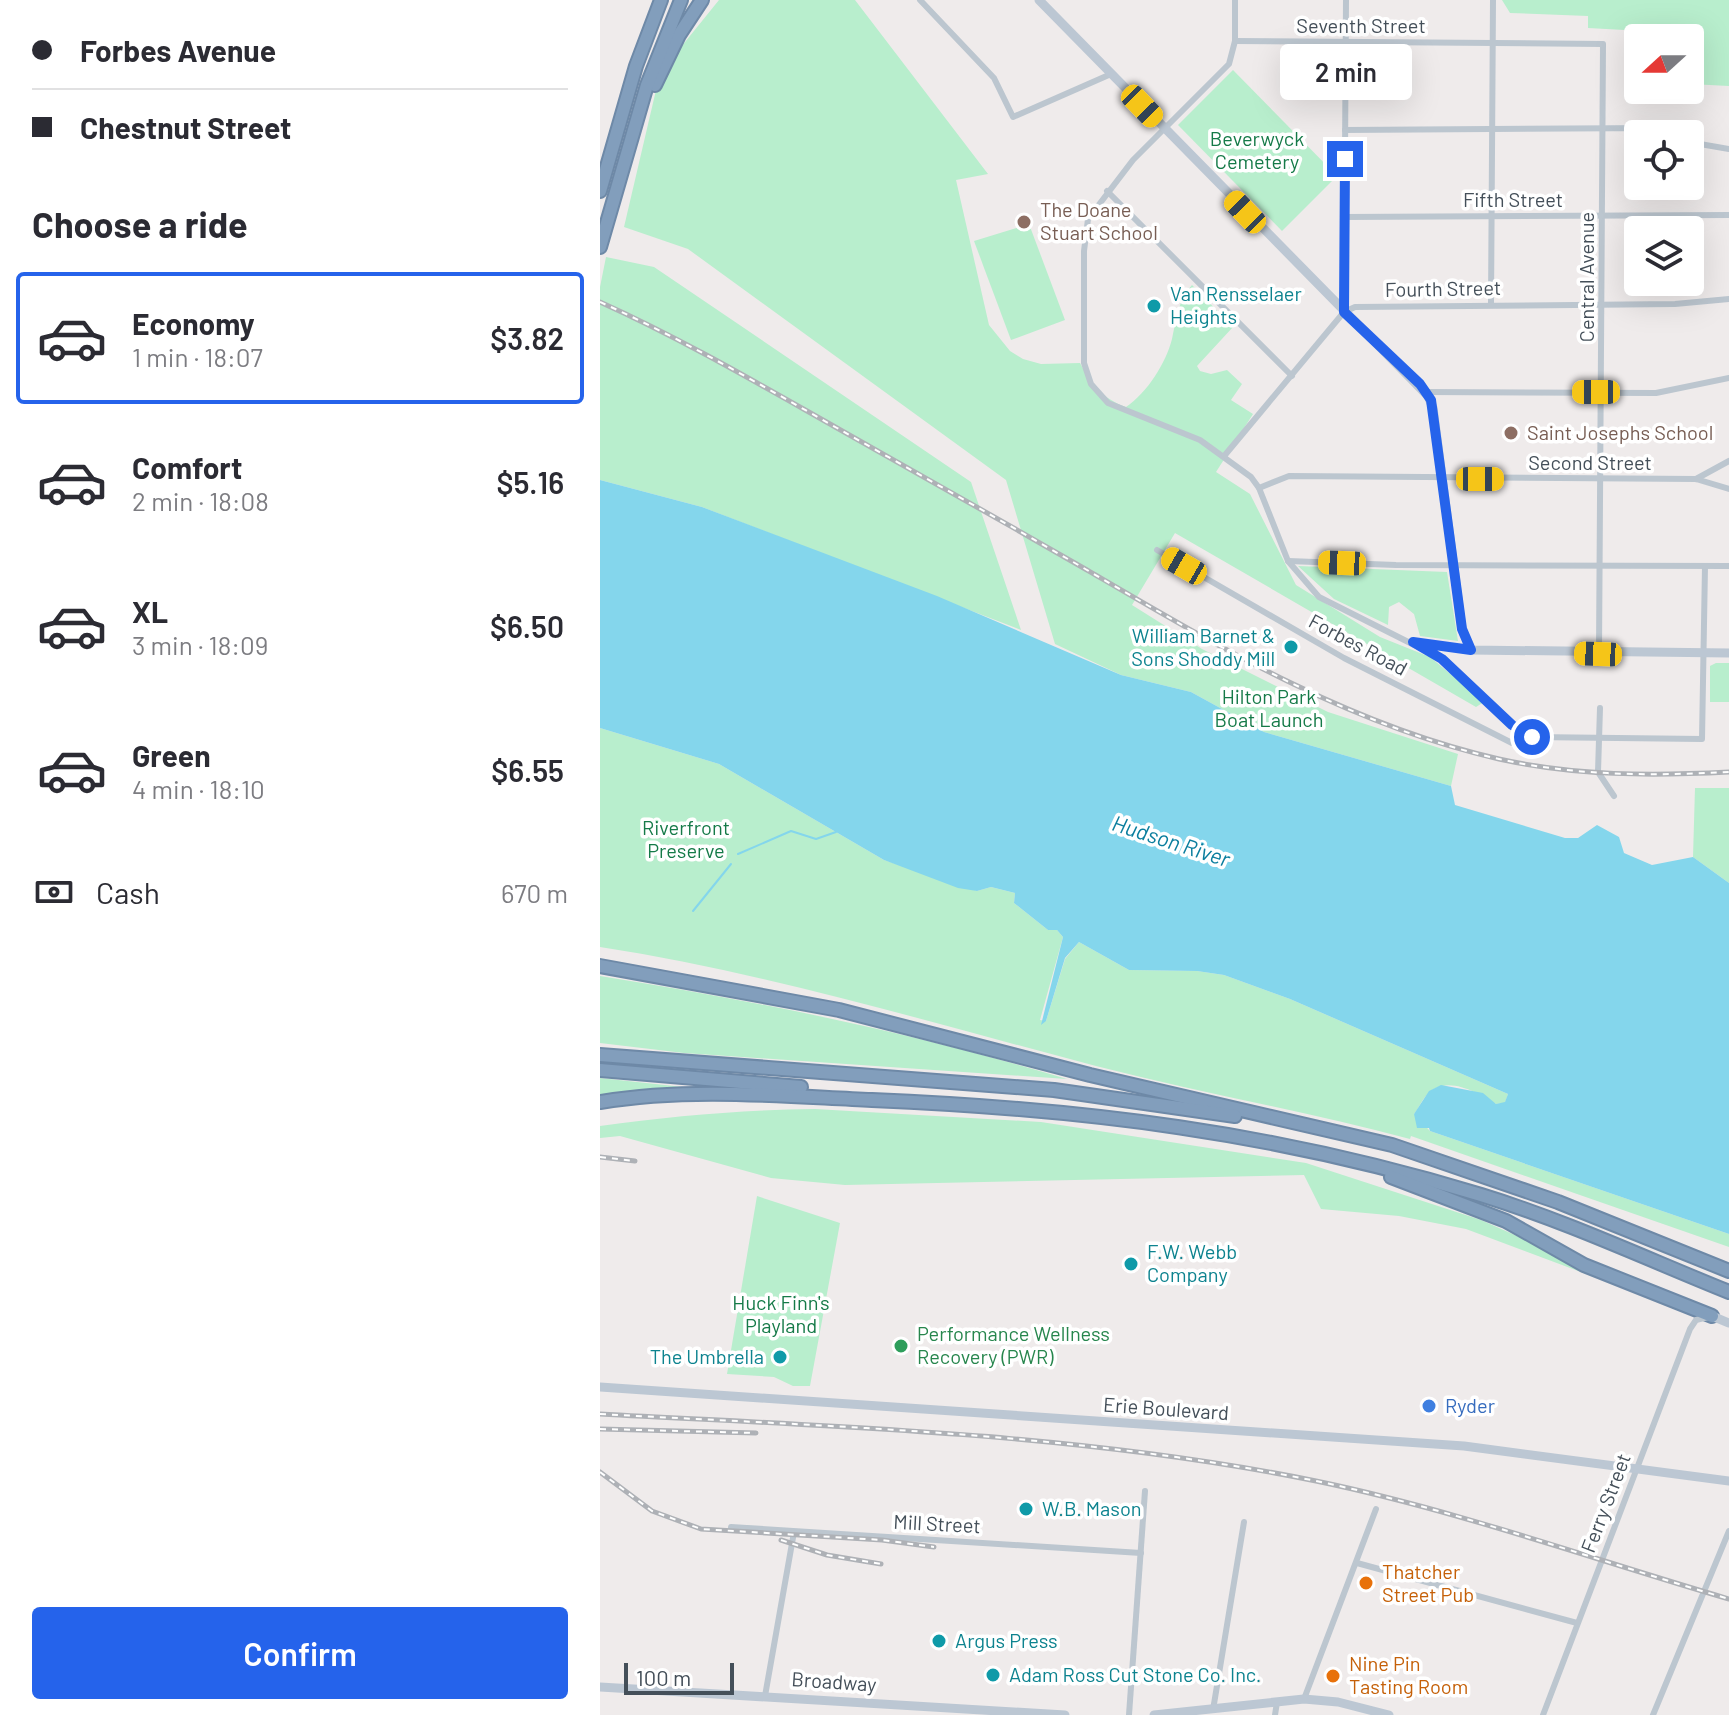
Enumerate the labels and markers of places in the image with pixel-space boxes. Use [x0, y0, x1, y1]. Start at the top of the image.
place label: The Doane Stuart School [1040, 197, 1158, 244]
marker: The Doane Stuart School [1015, 213, 1033, 231]
place label: Van Rensselaer Heights [1170, 281, 1302, 328]
marker: Van Rensselaer Heights [1145, 297, 1163, 315]
place label: Saint Josephs School [1527, 420, 1713, 444]
marker: Saint Josephs School [1502, 424, 1520, 442]
place label: William Barnet & Sons Shoddy Mill [1131, 623, 1275, 670]
marker: William Barnet & Sons Shoddy Mill [1282, 638, 1300, 656]
place label: F.W. Webb Company [1147, 1239, 1237, 1286]
marker: F.W. Webb Company [1122, 1255, 1140, 1273]
place label: Performance Wellness Recovery (PWR) [917, 1321, 1110, 1368]
marker: Performance Wellness Recovery (PWR) [892, 1337, 910, 1355]
place label: The Umbrella [650, 1344, 764, 1368]
marker: The Umbrella [771, 1348, 789, 1366]
place label: Ryder [1445, 1393, 1495, 1417]
marker: Ryder [1420, 1397, 1438, 1415]
place label: W.B. Mason [1042, 1496, 1142, 1520]
marker: W.B. Mason [1017, 1500, 1035, 1518]
place label: Thatcher Street Pub [1382, 1559, 1474, 1606]
marker: Thatcher Street Pub [1357, 1574, 1375, 1592]
place label: Argus Press [955, 1628, 1058, 1652]
marker: Argus Press [930, 1632, 948, 1650]
place label: Nine Pin Tasting Room [1349, 1651, 1468, 1698]
place label: Adam Ross Cut Stone Co. Inc. [1009, 1662, 1261, 1686]
marker: Adam Ross Cut Stone Co. Inc. [984, 1666, 1002, 1684]
marker: Nine Pin Tasting Room [1324, 1667, 1342, 1685]

